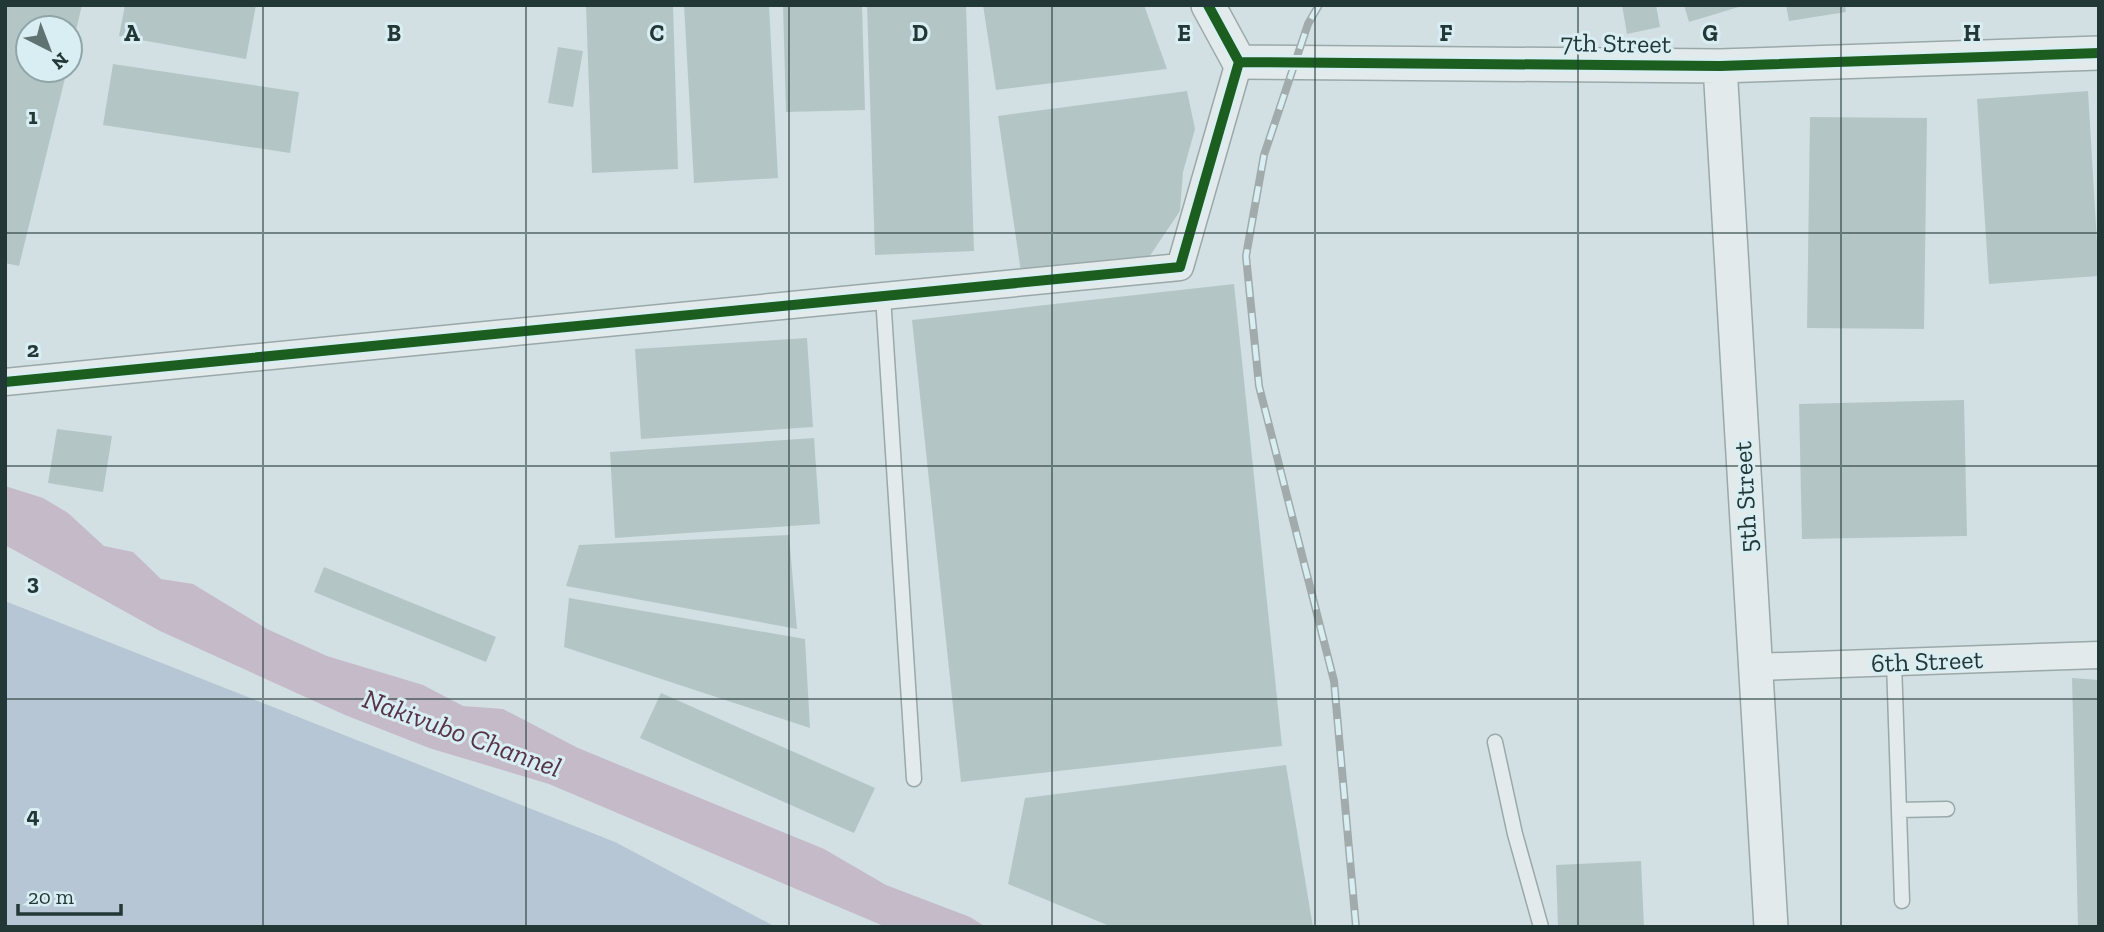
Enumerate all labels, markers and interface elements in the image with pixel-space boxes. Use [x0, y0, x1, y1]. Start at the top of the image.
north arrow [14, 14, 84, 84]
text: A [124, 19, 140, 47]
text: B [387, 19, 401, 47]
text: C [650, 19, 664, 47]
text: D [912, 19, 928, 47]
text: E [1177, 19, 1191, 47]
text: F [1439, 19, 1453, 47]
text: G [1702, 19, 1718, 47]
text: H [1963, 19, 1981, 47]
street label: 7th Street [1560, 26, 1672, 60]
text: N [47, 48, 73, 75]
text: 1 [28, 102, 38, 130]
text: 2 [27, 335, 39, 363]
street label: 5th Street [1726, 440, 1764, 554]
text: 3 [27, 568, 39, 596]
street label: 6th Street [1870, 643, 1984, 679]
water label: Nakivubo Channel [358, 682, 566, 784]
text: 4 [26, 801, 40, 829]
scale bar [18, 872, 121, 916]
text: 20 m [28, 884, 74, 909]

